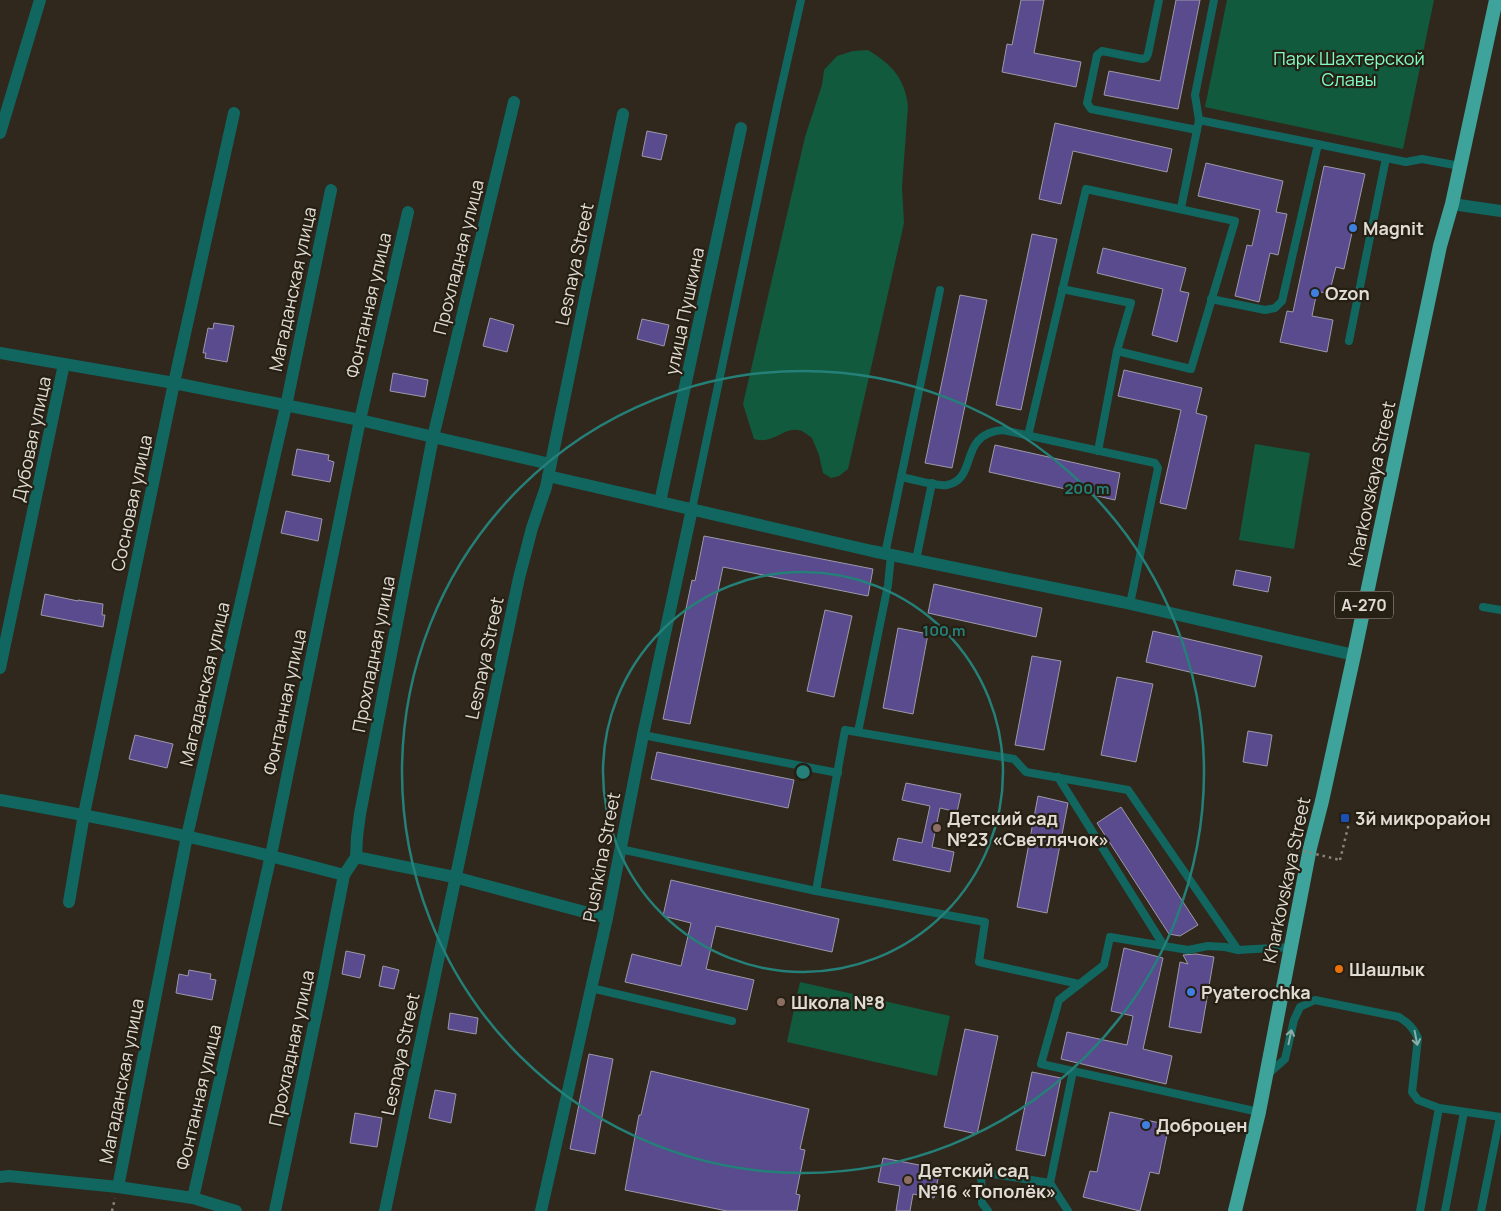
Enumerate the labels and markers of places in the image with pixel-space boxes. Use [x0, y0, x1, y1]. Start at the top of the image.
place label: Magnit [1363, 216, 1424, 240]
marker: Magnit [1347, 222, 1359, 234]
place label: Ozon [1325, 281, 1370, 305]
marker: Ozon [1309, 287, 1321, 299]
centre of rings [794, 763, 812, 781]
place label: Детский сад №23 «Светлячок» [947, 806, 1109, 851]
place label: 3й микрорайон [1355, 806, 1491, 830]
marker: 3й микрорайон [1339, 812, 1351, 824]
marker: Детский сад №23 «Светлячок» [931, 822, 943, 834]
place label: Шашлык [1349, 957, 1426, 981]
marker: Шашлык [1333, 963, 1345, 975]
place label: Pyaterochka [1201, 980, 1311, 1004]
marker: Pyaterochka [1185, 986, 1197, 998]
place label: Школа №8 [791, 990, 885, 1014]
marker: Школа №8 [775, 996, 787, 1008]
place label: Доброцен [1156, 1113, 1247, 1137]
marker: Доброцен [1140, 1119, 1152, 1131]
place label: Детский сад №16 «Тополёк» [918, 1158, 1056, 1203]
marker: Детский сад №16 «Тополёк» [902, 1174, 914, 1186]

